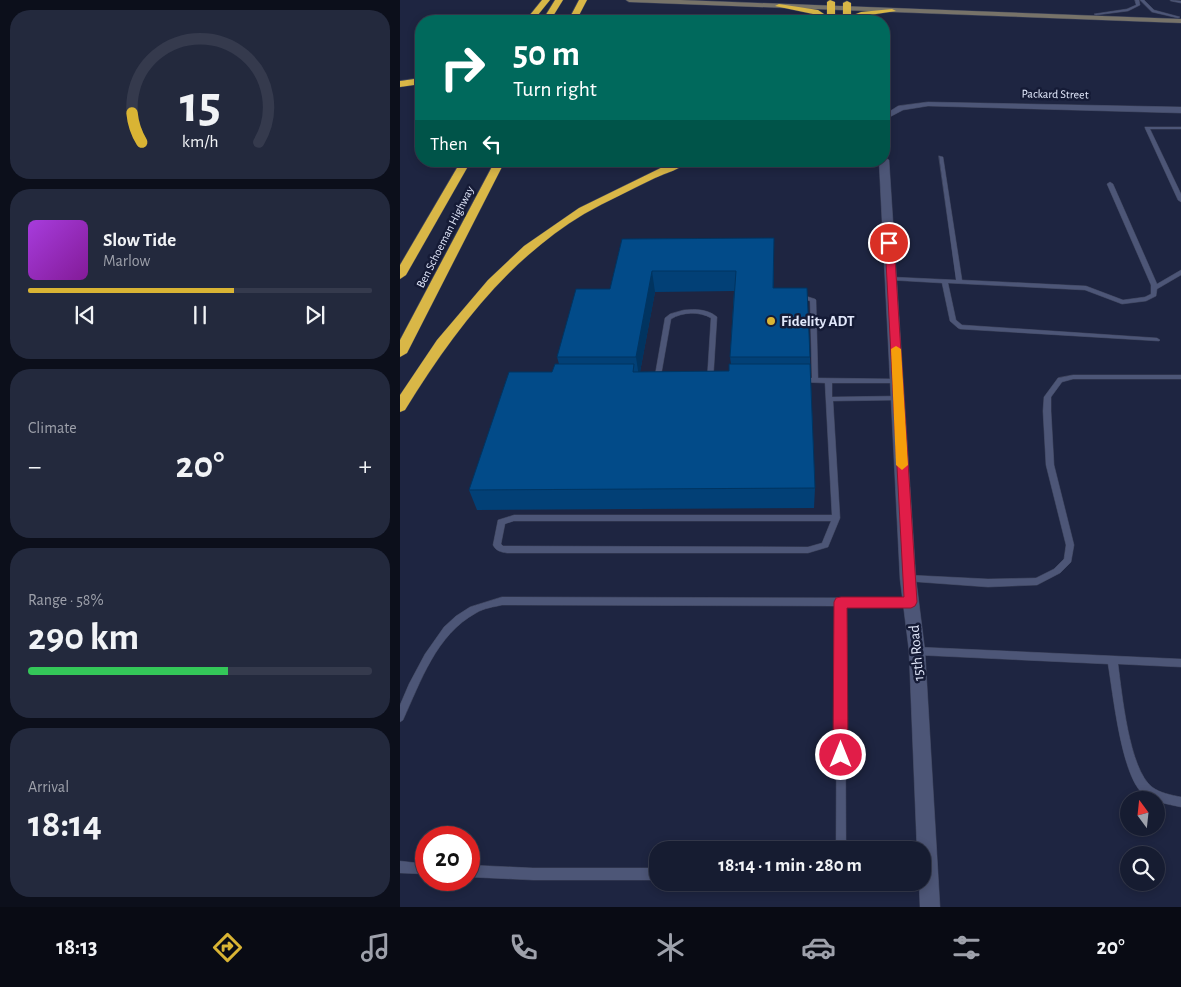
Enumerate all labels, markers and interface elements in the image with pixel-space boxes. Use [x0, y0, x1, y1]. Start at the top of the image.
icon: right [430, 35, 495, 100]
text: 50 m [513, 37, 580, 72]
text: Turn right [513, 78, 597, 100]
text: 15 [179, 79, 221, 131]
street label: Packard Street [1021, 87, 1089, 101]
icon: left [478, 130, 506, 158]
text: km/h [182, 133, 218, 151]
text: Then [430, 135, 468, 154]
street label: Ben Schoeman Highway [414, 184, 477, 290]
pin [868, 222, 910, 264]
icon: arrive [875, 229, 903, 257]
text: Slow Tide [103, 231, 176, 250]
text: Marlow [103, 253, 150, 269]
icon: previous [71, 301, 99, 329]
icon: pause [186, 301, 214, 329]
icon: next [301, 301, 329, 329]
place label: Fidelity ADT [781, 314, 855, 329]
marker: Fidelity ADT [765, 315, 777, 327]
text: Climate [28, 420, 77, 436]
text: 20° [176, 447, 224, 485]
text: − [28, 453, 41, 481]
text: + [359, 453, 372, 481]
text: Range · 58% [28, 592, 104, 608]
text: 290 km [28, 619, 139, 657]
street label: 15th Road [907, 624, 926, 682]
position arrow [814, 728, 866, 780]
text: Arrival [28, 779, 69, 795]
north arrow [1120, 791, 1165, 836]
map controls [1120, 791, 1165, 891]
text: 18:14 [28, 806, 102, 844]
speed limit sign: 20 [415, 826, 480, 891]
button: search [1120, 846, 1165, 891]
text: 18:14 · 1 min · 280 m [718, 856, 862, 875]
icon: directions [210, 930, 245, 965]
icon: music [358, 930, 393, 965]
icon: phone [506, 930, 541, 965]
icon: climate [653, 930, 688, 965]
icon: car [801, 930, 836, 965]
icon: filters [949, 930, 984, 965]
text: 18:13 [56, 936, 98, 958]
text: 20° [1096, 936, 1125, 958]

